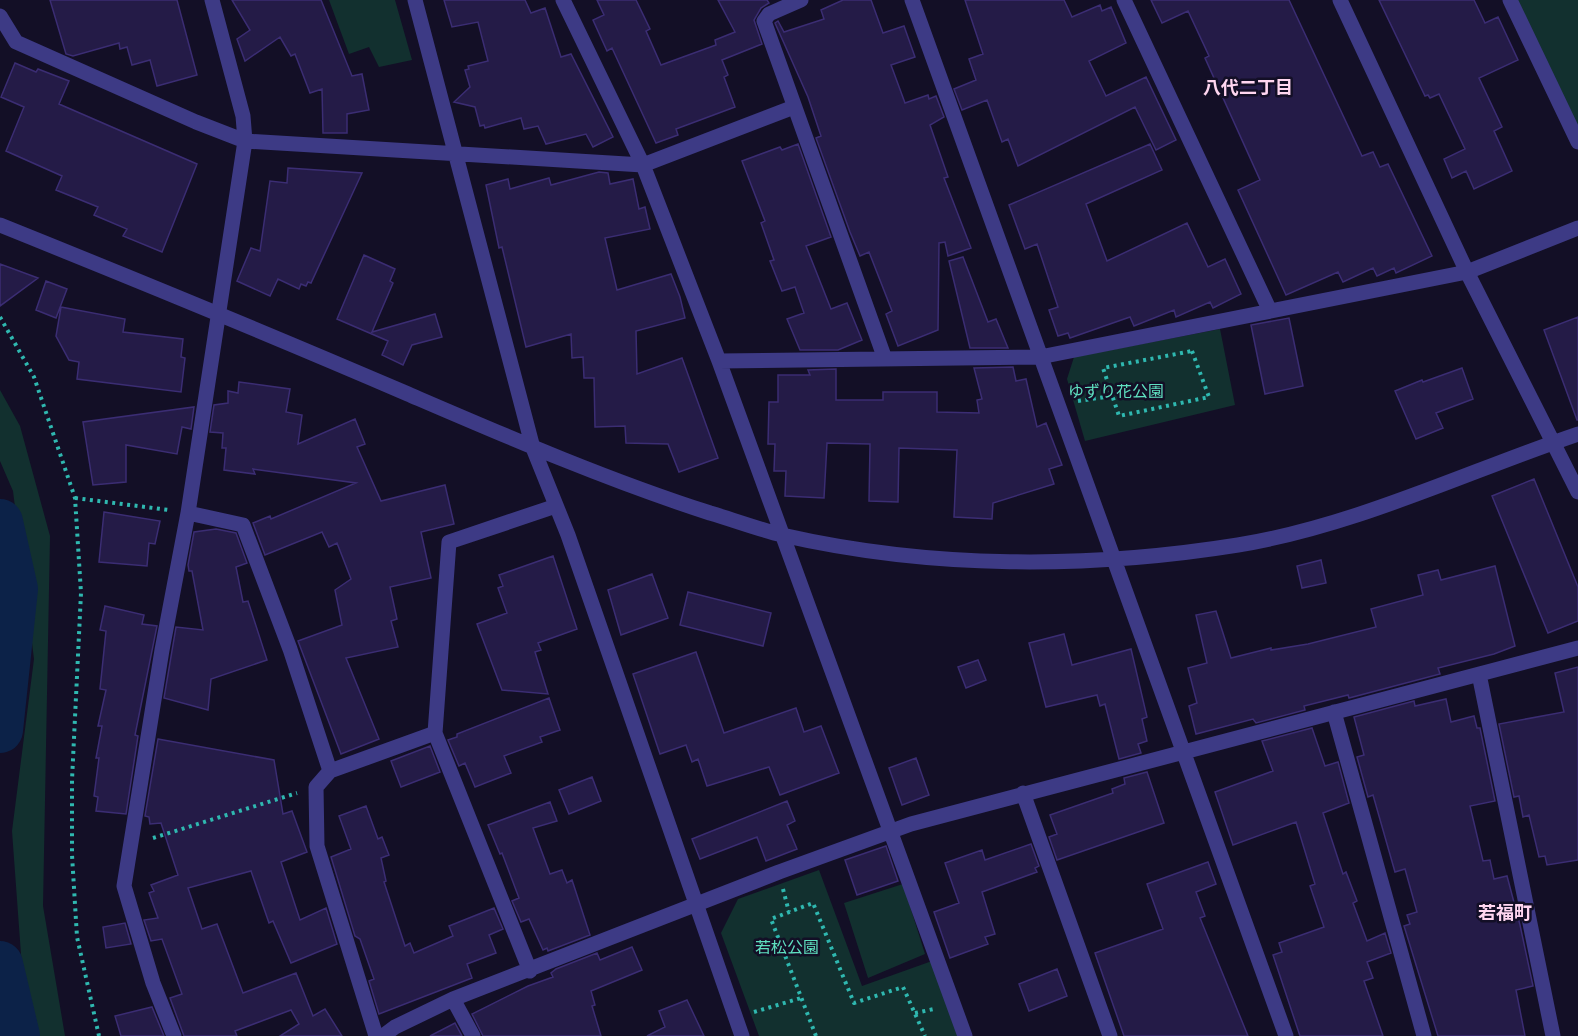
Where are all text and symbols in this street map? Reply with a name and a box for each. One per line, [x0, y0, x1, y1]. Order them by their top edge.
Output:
district label: 八代二丁目 [1203, 78, 1293, 98]
park label: ゆずり花公園 [1068, 383, 1164, 400]
district label: 若福町 [1478, 903, 1532, 923]
park label: 若松公園 [755, 939, 819, 956]

